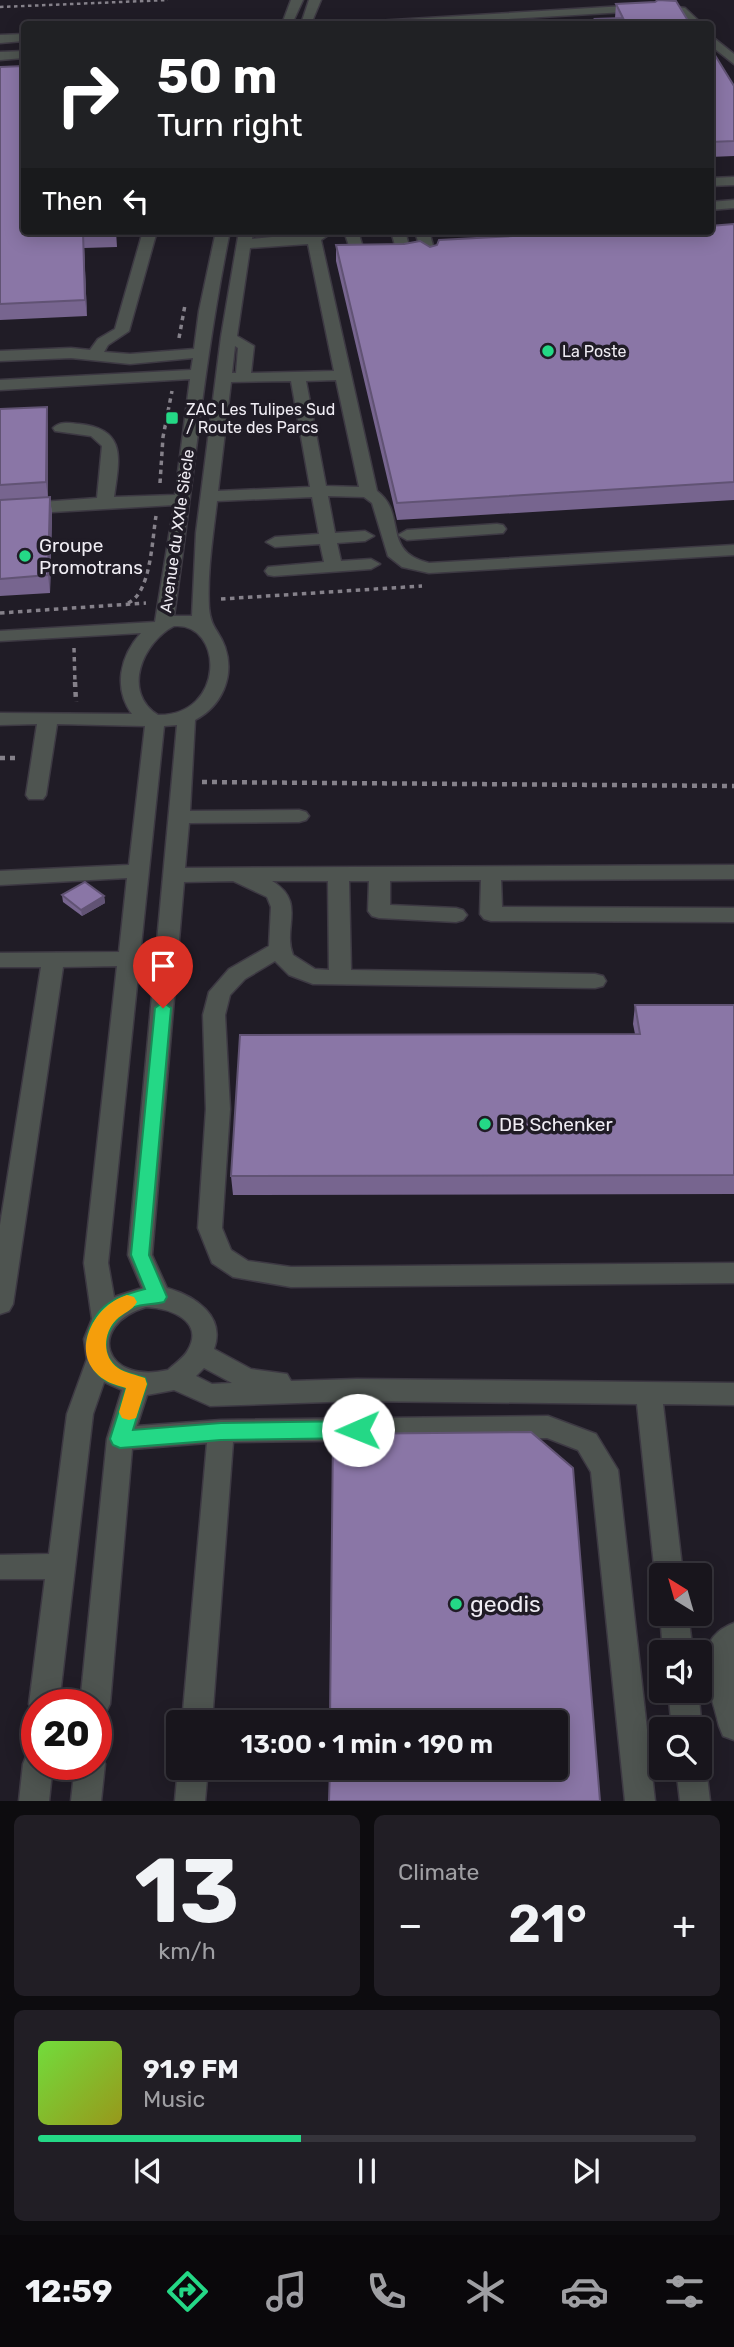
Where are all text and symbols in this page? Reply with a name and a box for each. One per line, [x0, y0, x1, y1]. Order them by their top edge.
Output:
text: 50 m [157, 47, 277, 105]
icon: right [42, 49, 133, 140]
text: Turn right [157, 106, 302, 144]
icon: left [117, 182, 155, 220]
text: Then [42, 186, 103, 217]
place label: La Poste [562, 342, 627, 361]
marker: La Poste [540, 343, 556, 359]
place label: ZAC Les Tulipes Sud / Route des Parcs [186, 400, 335, 437]
marker: ZAC Les Tulipes Sud / Route des Parcs [164, 410, 180, 426]
street label: Avenue du XXIe Siècle [156, 448, 198, 614]
place label: Groupe Promotrans [39, 534, 143, 579]
marker: Groupe Promotrans [17, 548, 33, 564]
pin [133, 936, 193, 1008]
icon: arrive [144, 947, 182, 985]
place label: DB Schenker [499, 1113, 613, 1136]
marker: DB Schenker [477, 1116, 493, 1132]
position arrow [321, 1393, 395, 1467]
north arrow [649, 1563, 712, 1626]
map controls [649, 1563, 712, 1780]
place label: geodis [470, 1590, 541, 1618]
marker: geodis [448, 1596, 464, 1612]
button: sound [649, 1640, 712, 1703]
speed limit sign: 20 [21, 1689, 112, 1780]
button: search [649, 1717, 712, 1780]
text: 13:00 · 1 min · 190 m [241, 1729, 493, 1760]
text: 13 [134, 1837, 240, 1945]
text: Climate [398, 1858, 479, 1886]
text: 21° [508, 1893, 587, 1955]
text: − [398, 1902, 423, 1948]
text: + [672, 1902, 696, 1948]
text: km/h [158, 1937, 216, 1965]
text: 91.9 FM [143, 2054, 239, 2085]
text: Music [143, 2085, 205, 2113]
icon: previous [129, 2152, 167, 2190]
icon: pause [348, 2152, 386, 2190]
icon: next [567, 2152, 605, 2190]
icon: directions [163, 2267, 212, 2316]
icon: music [262, 2267, 311, 2316]
icon: phone [362, 2267, 411, 2316]
icon: climate [461, 2267, 510, 2316]
icon: car [560, 2267, 609, 2316]
icon: filters [660, 2267, 709, 2316]
text: 12:59 [25, 2272, 112, 2310]

